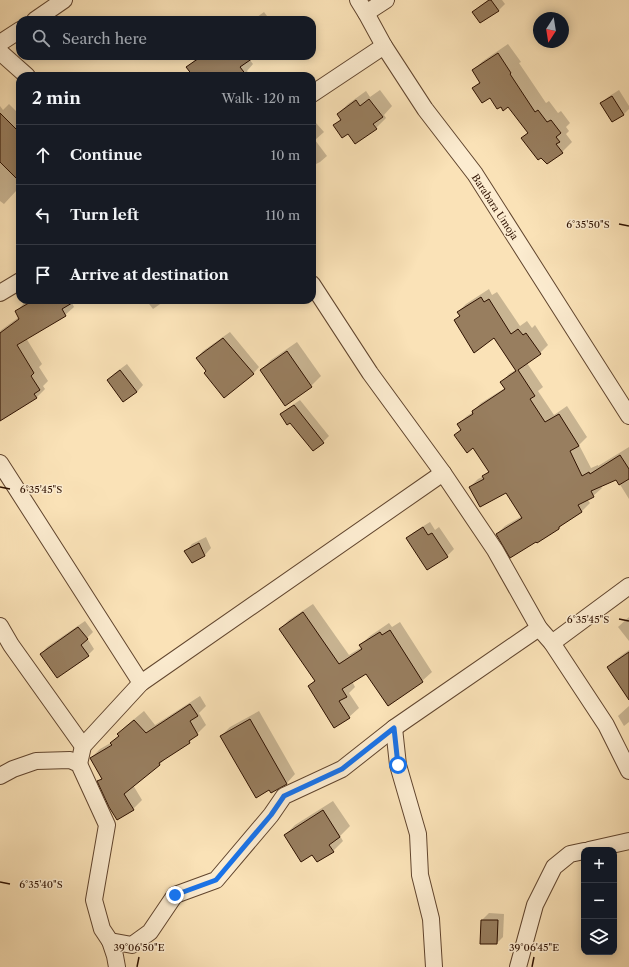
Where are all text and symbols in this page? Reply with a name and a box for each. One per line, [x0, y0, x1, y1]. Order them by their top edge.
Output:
north arrow [533, 12, 569, 48]
search box [16, 16, 316, 60]
icon: search [30, 27, 52, 49]
text: Search here [62, 29, 147, 48]
text: 2 min [32, 88, 81, 108]
text: Walk · 120 m [222, 90, 300, 106]
icon: ahead [32, 144, 54, 166]
text: Continue [70, 145, 142, 164]
text: 10 m [271, 147, 300, 163]
street label: Barabara Umoja [469, 172, 522, 243]
icon: left [32, 204, 54, 226]
text: Turn left [70, 205, 139, 224]
text: 110 m [265, 207, 300, 223]
text: 6°35'50"S [566, 218, 610, 231]
icon: arrive [32, 264, 54, 286]
text: Arrive at destination [70, 265, 229, 284]
text: 6°35'45"S [20, 483, 62, 496]
text: 6°35'45"S [567, 613, 609, 626]
route start [389, 756, 407, 774]
map controls [581, 847, 617, 955]
button: + [581, 847, 617, 883]
text: 6°35'40"S [19, 878, 63, 891]
button: − [581, 883, 617, 919]
route end [166, 886, 184, 904]
button: layers [581, 919, 617, 955]
text: 39°06'50"E [113, 941, 165, 954]
text: 39°06'45"E [509, 941, 559, 954]

